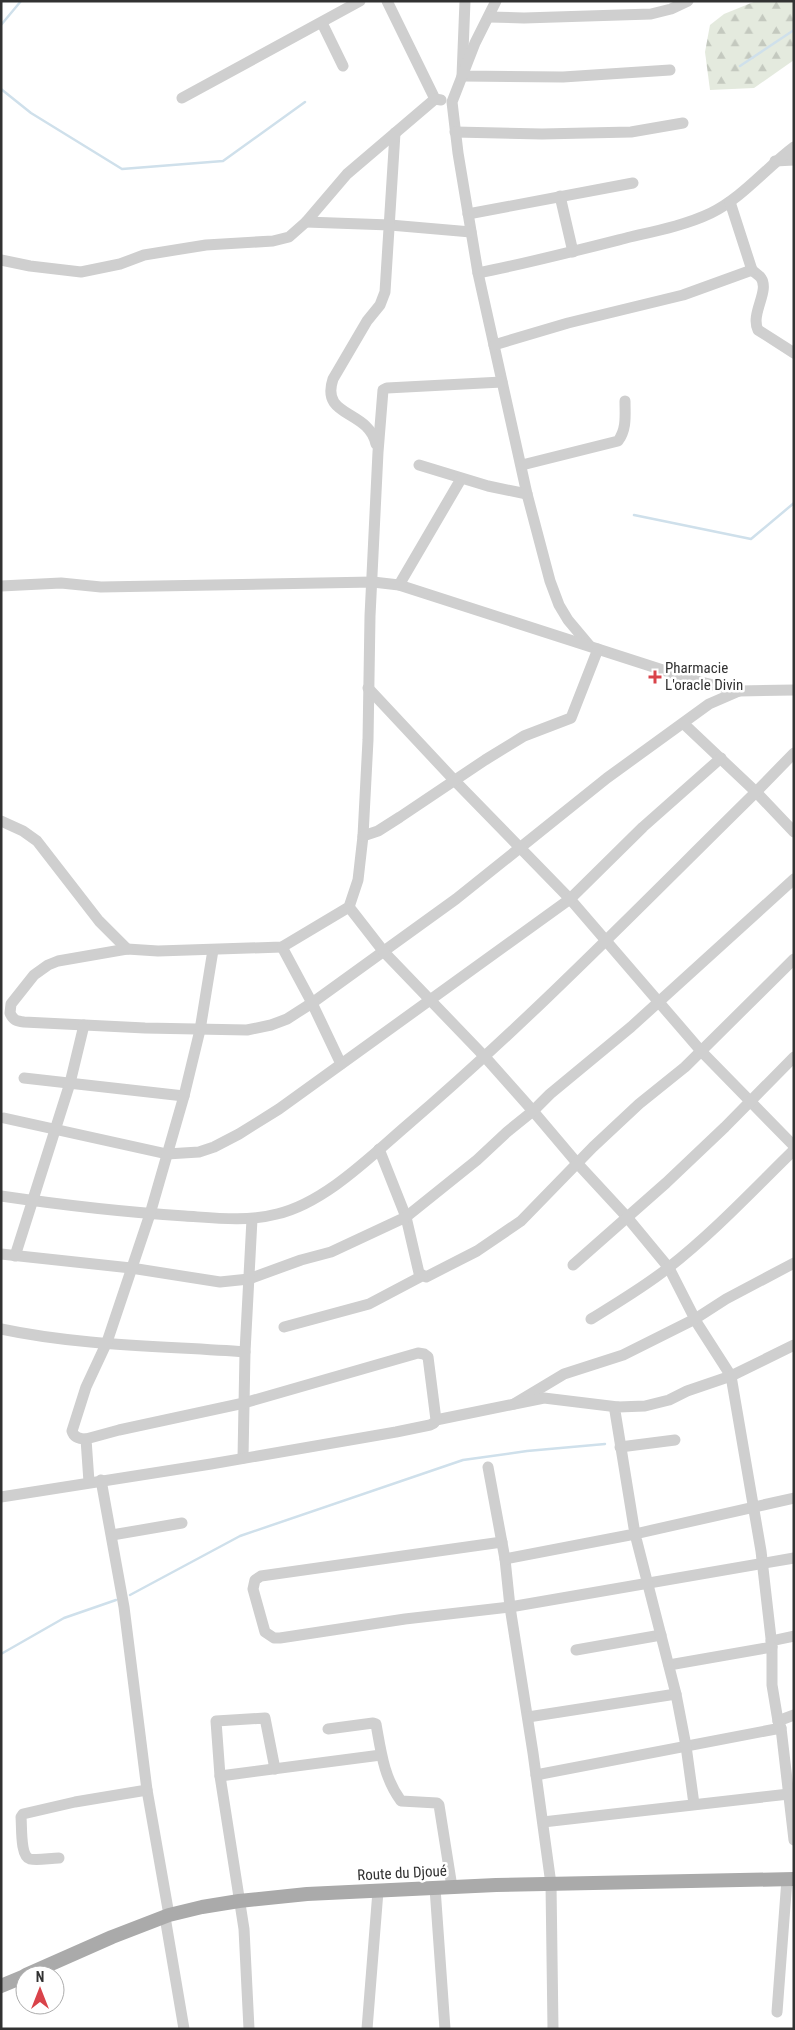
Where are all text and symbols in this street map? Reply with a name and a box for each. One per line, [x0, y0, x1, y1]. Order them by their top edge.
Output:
place label: Pharmacie L'oracle Divin [665, 659, 743, 694]
marker: Pharmacie L'oracle Divin [649, 671, 661, 683]
street label: Route du Djoué [357, 1862, 447, 1884]
north arrow [15, 1965, 65, 2015]
text: N [36, 1969, 44, 1985]

